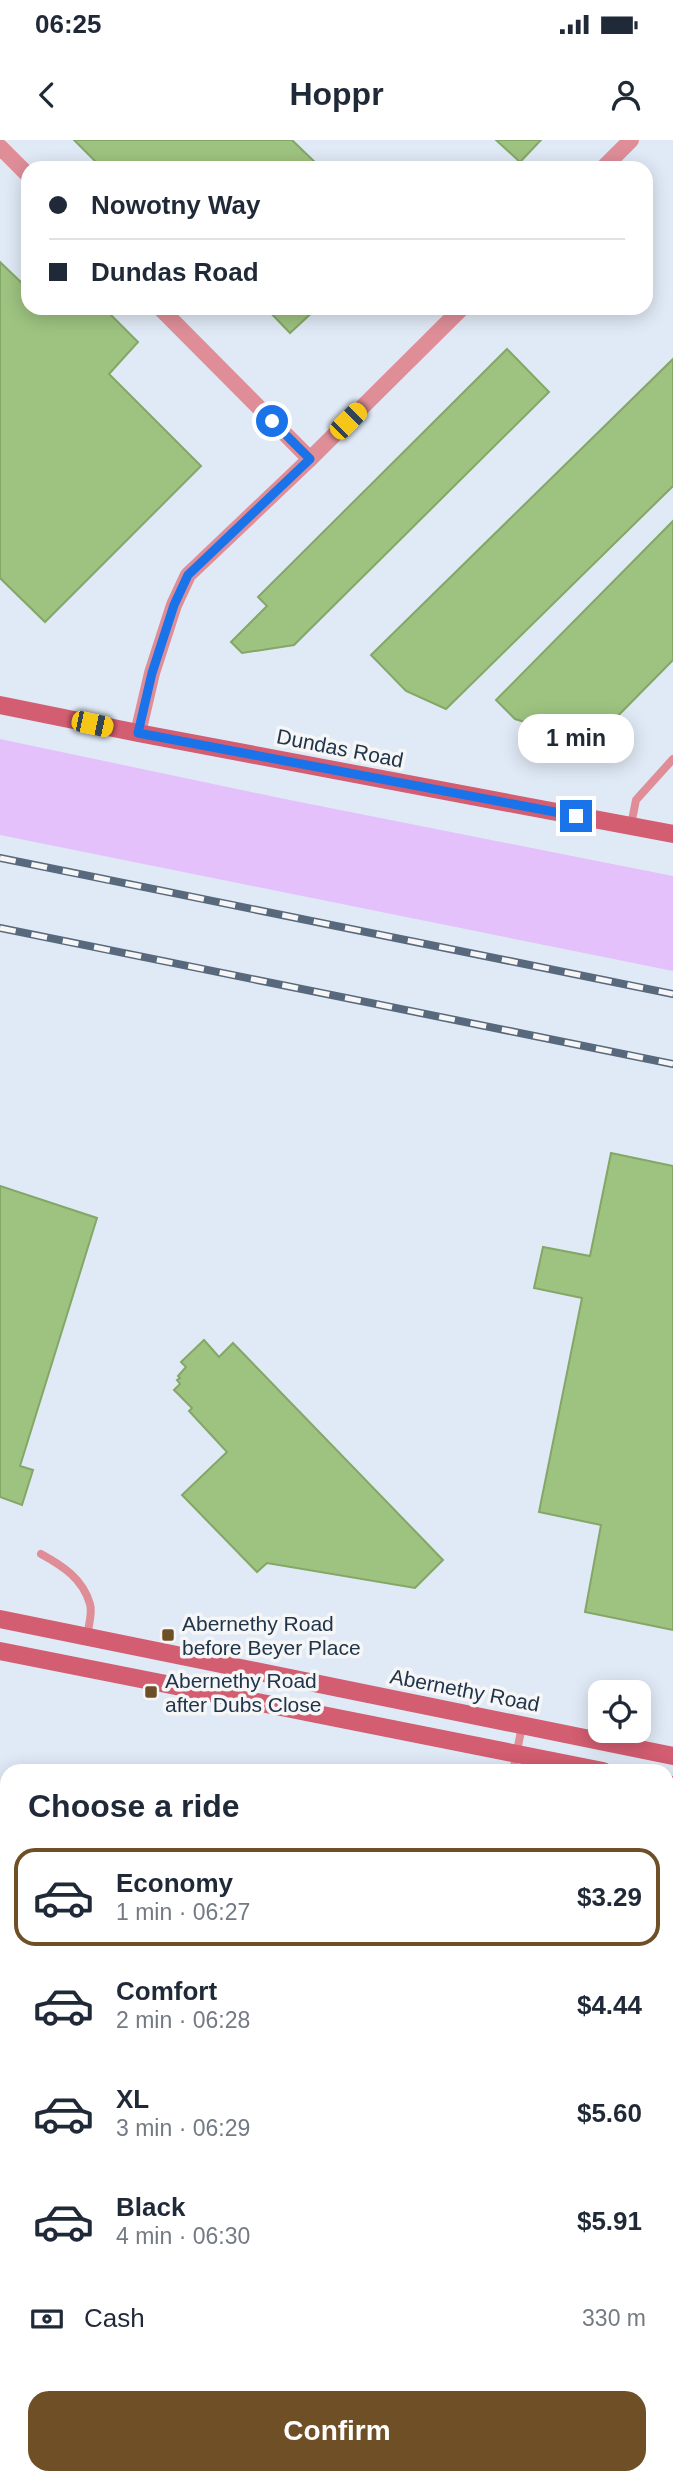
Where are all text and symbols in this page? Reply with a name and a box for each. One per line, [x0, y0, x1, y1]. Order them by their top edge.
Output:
text: 06:25 [35, 9, 102, 39]
icon: back [28, 76, 66, 114]
text: Hoppr [289, 76, 384, 112]
icon: person [607, 76, 645, 114]
text: Nowotny Way [91, 190, 260, 220]
text: Dundas Road [91, 257, 259, 287]
car [326, 399, 371, 443]
route start [256, 405, 288, 437]
car [70, 709, 115, 739]
callout: 1 min [518, 714, 634, 764]
street label: Dundas Road [275, 724, 405, 772]
text: 1 min [546, 725, 606, 751]
route end [560, 800, 592, 832]
place label: Abernethy Road before Beyer Place [182, 1612, 361, 1659]
marker: Abernethy Road before Beyer Place [160, 1627, 176, 1643]
street label: Abernethy Road [388, 1664, 542, 1716]
place label: Abernethy Road after Dubs Close [165, 1669, 321, 1716]
map controls [588, 1680, 651, 1743]
button: locate [588, 1680, 651, 1743]
marker: Abernethy Road after Dubs Close [143, 1684, 159, 1700]
text: Choose a ride [28, 1788, 240, 1824]
icon: car [32, 1866, 95, 1929]
text: Economy [116, 1868, 233, 1898]
text: $3.29 [577, 1882, 642, 1912]
text: 1 min · 06:27 [116, 1899, 250, 1925]
icon: car [32, 1974, 95, 2037]
text: Comfort [116, 1976, 217, 2006]
text: $4.44 [577, 1990, 642, 2020]
text: 2 min · 06:28 [116, 2007, 250, 2033]
icon: car [32, 2082, 95, 2145]
text: XL [116, 2084, 149, 2114]
text: $5.60 [577, 2098, 642, 2128]
text: 3 min · 06:29 [116, 2115, 250, 2141]
icon: car [32, 2190, 95, 2253]
text: Black [116, 2192, 185, 2222]
text: $5.91 [577, 2206, 642, 2236]
text: 4 min · 06:30 [116, 2223, 250, 2249]
icon: cash [28, 2300, 66, 2338]
text: Cash [84, 2303, 145, 2333]
text: 330 m [582, 2305, 646, 2331]
button: Confirm [28, 2391, 646, 2471]

